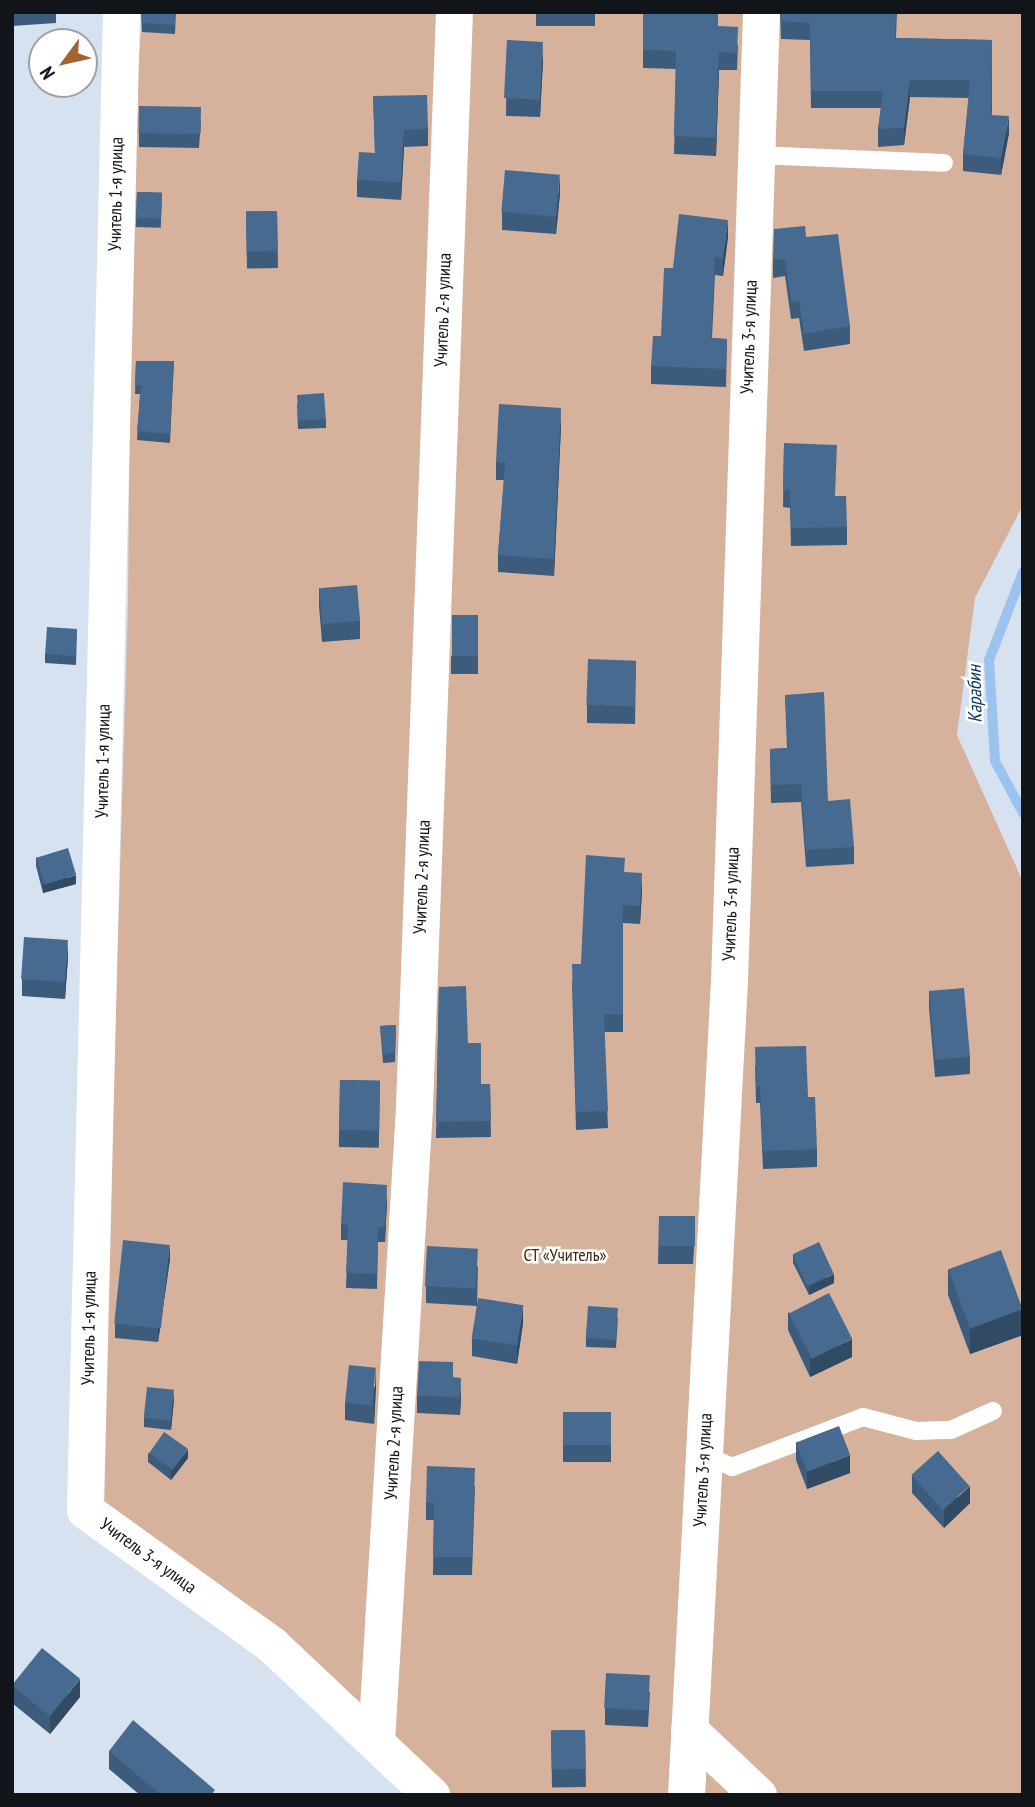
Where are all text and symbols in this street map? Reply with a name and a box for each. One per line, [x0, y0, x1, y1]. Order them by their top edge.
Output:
north arrow [28, 28, 98, 98]
text: N [34, 63, 60, 84]
street label: Учитель 1-я улица [104, 136, 128, 252]
street label: Учитель 2-я улица [430, 252, 456, 368]
street label: Учитель 3-я улица [736, 279, 762, 395]
water label: Карабин [963, 665, 987, 723]
street label: Учитель 1-я улица [91, 703, 115, 819]
street label: Учитель 2-я улица [409, 819, 435, 935]
street label: Учитель 3-я улица [718, 846, 744, 962]
park label: СТ «Учитель» [523, 1244, 607, 1266]
street label: Учитель 1-я улица [77, 1270, 101, 1386]
street label: Учитель 2-я улица [380, 1385, 408, 1501]
street label: Учитель 3-я улица [689, 1412, 717, 1528]
street label: Учитель 3-я улица [95, 1514, 201, 1598]

